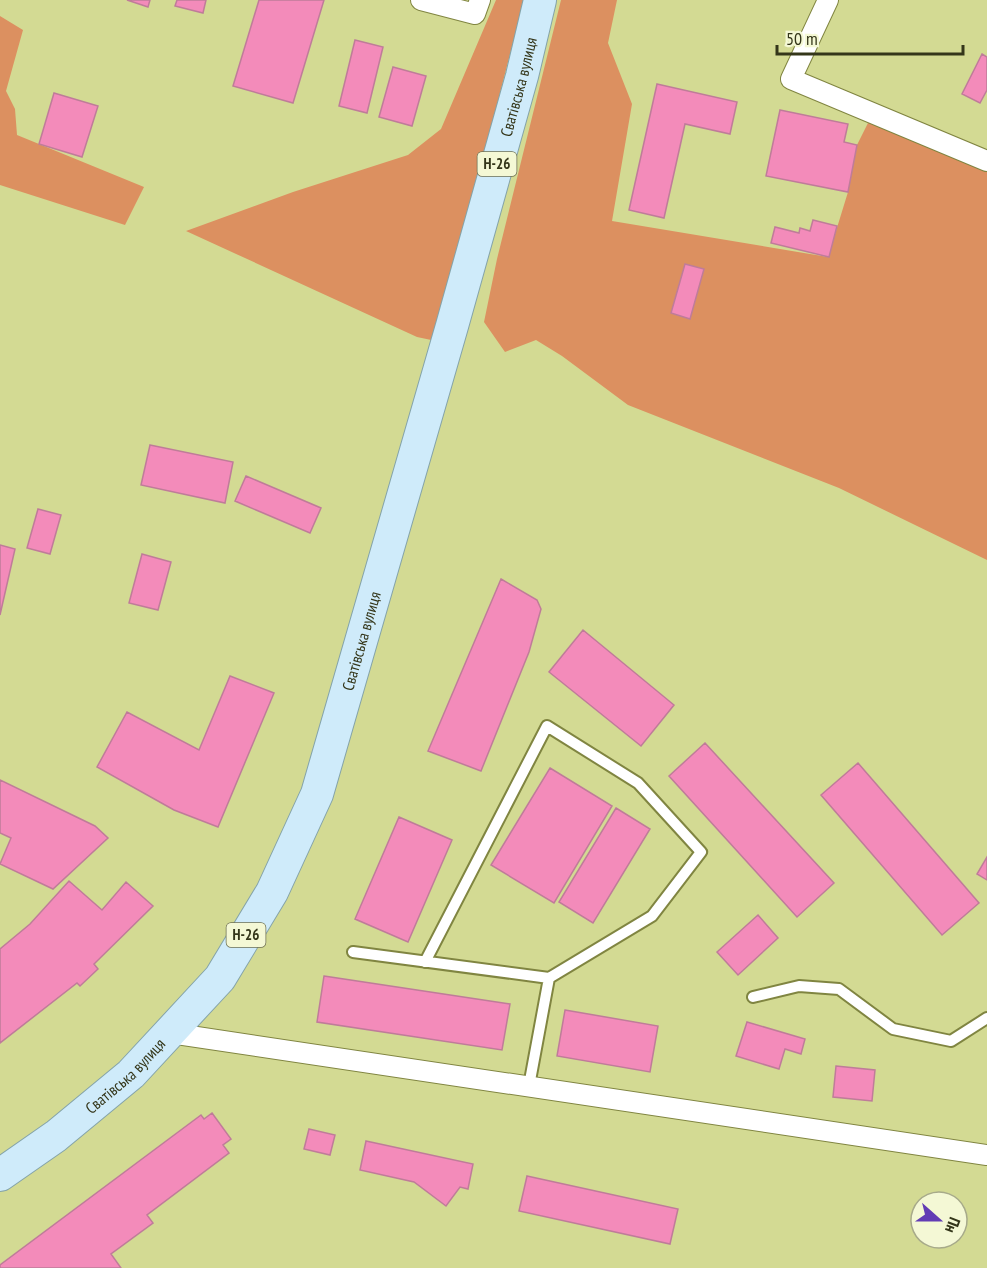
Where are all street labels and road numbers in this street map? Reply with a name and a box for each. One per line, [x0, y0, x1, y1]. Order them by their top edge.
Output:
street label: Сватівська вулиця [496, 35, 541, 139]
road number: Н-26 [478, 152, 516, 176]
street label: Сватівська вулиця [337, 589, 385, 693]
road number: Н-26 [226, 923, 266, 947]
street label: Сватівська вулиця [81, 1034, 169, 1118]

